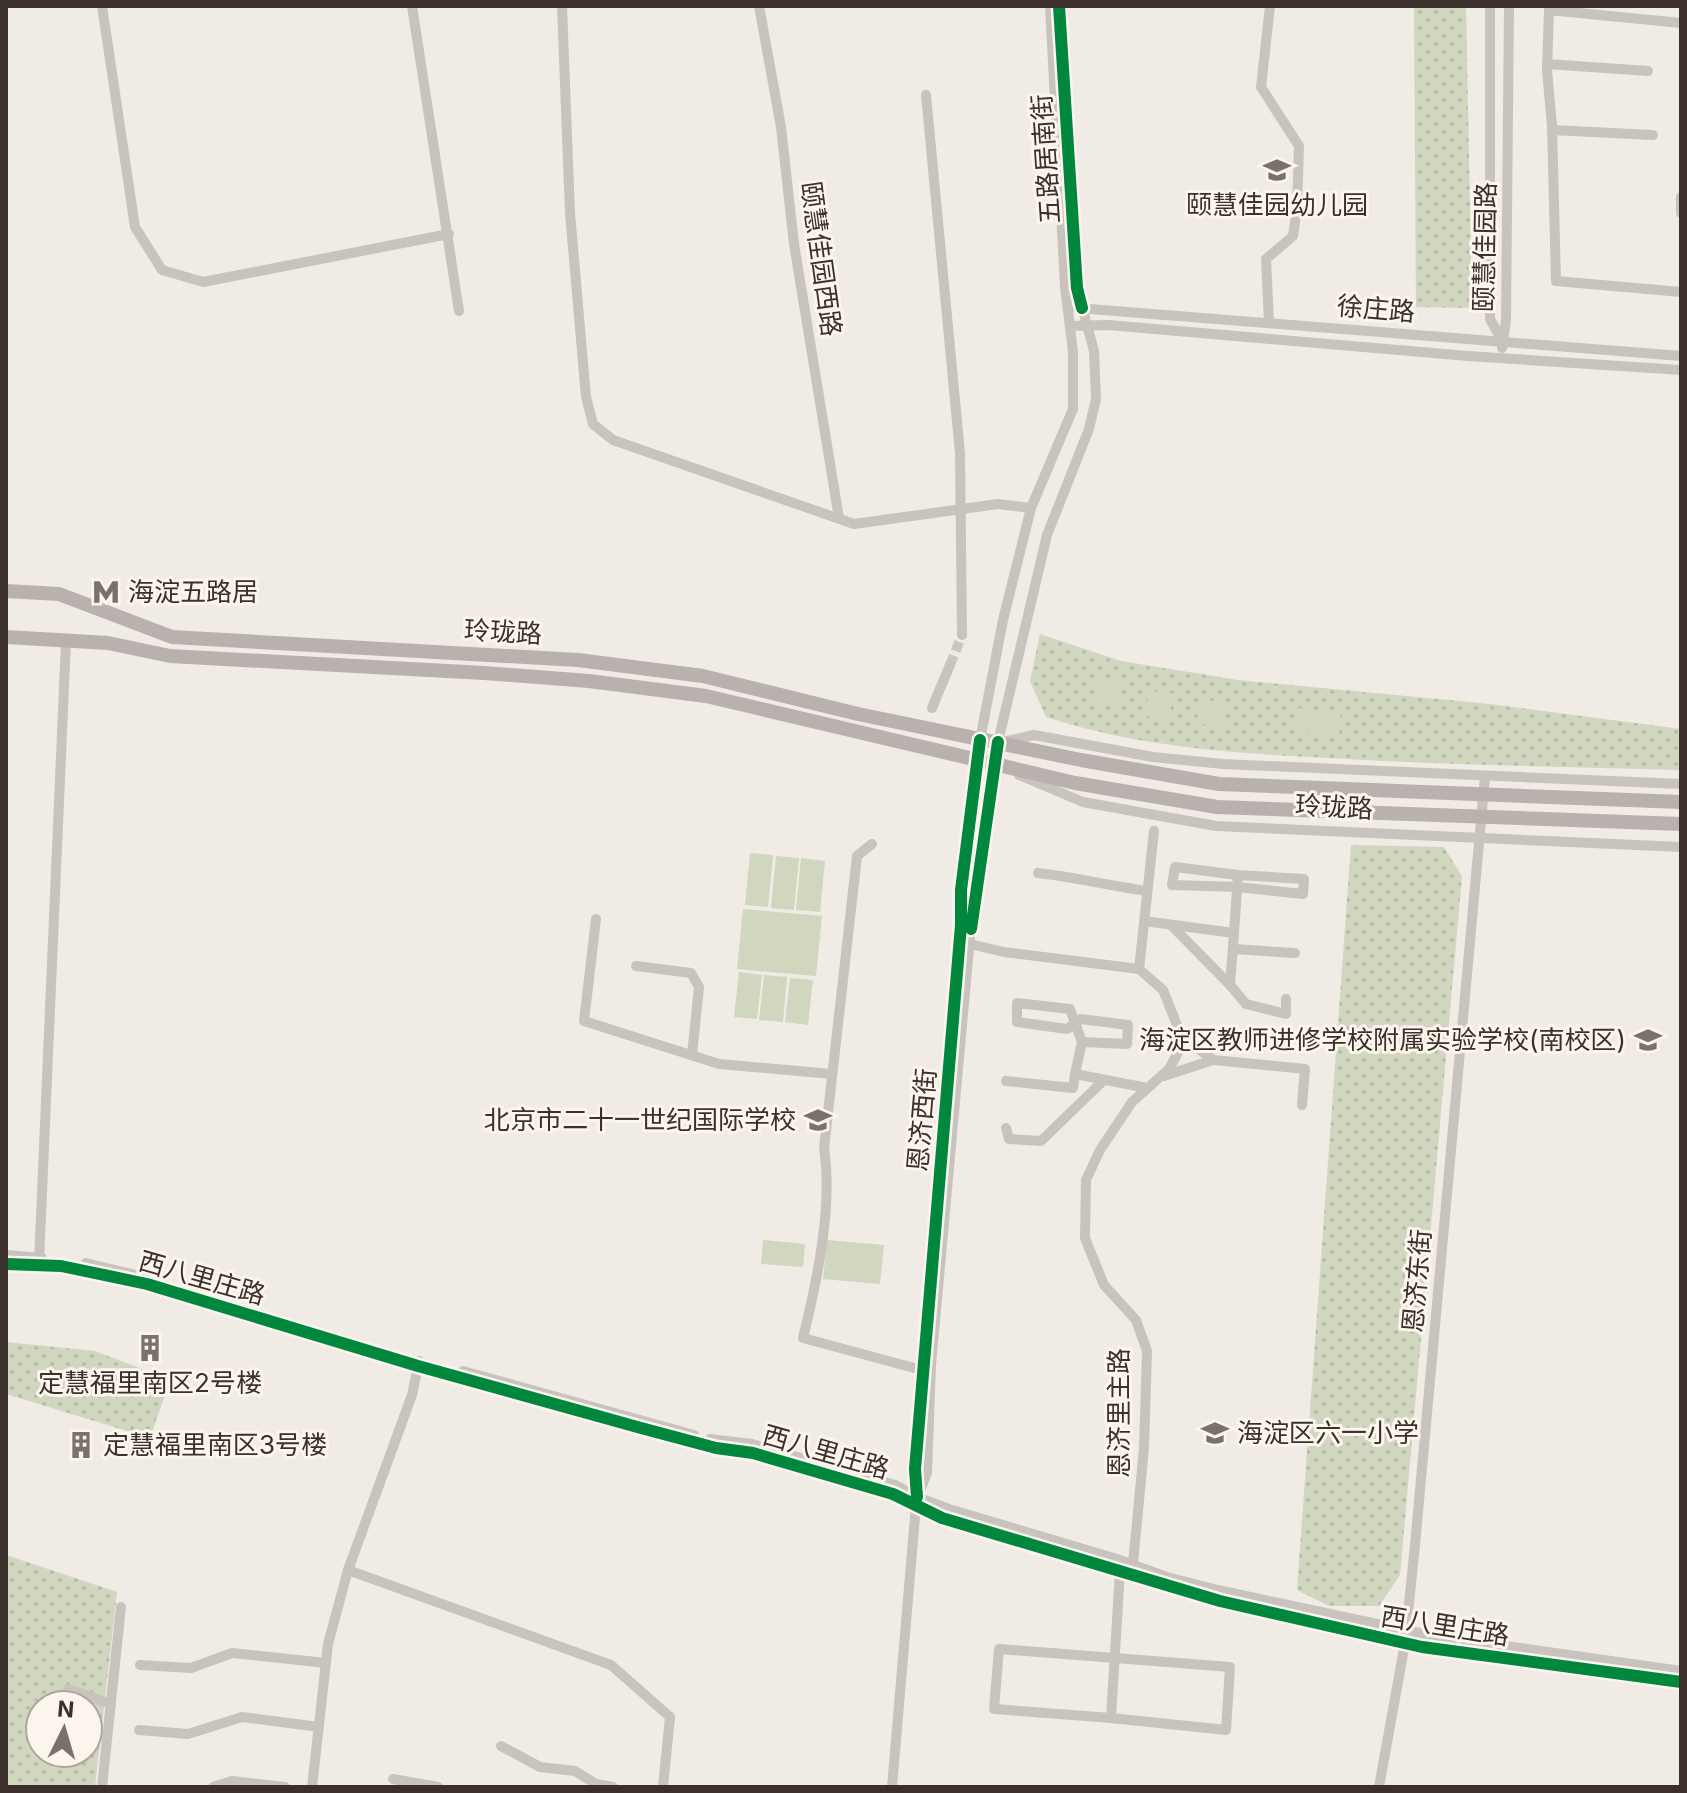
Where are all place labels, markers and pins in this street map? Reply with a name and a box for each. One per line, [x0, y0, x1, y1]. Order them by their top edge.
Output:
school or university icon: 颐慧佳园幼儿园 [1262, 155, 1292, 185]
place label: 颐慧佳园幼儿园 [1186, 189, 1368, 220]
place label: 海淀五路居 [128, 576, 258, 607]
metro station icon: 海淀五路居 [91, 577, 121, 607]
place label: 海淀区教师进修学校附属实验学校(南校区) [1139, 1024, 1626, 1055]
school or university icon: 海淀区教师进修学校附属实验学校(南校区) [1633, 1025, 1663, 1055]
place label: 北京市二十一世纪国际学校 [484, 1104, 796, 1135]
school or university icon: 北京市二十一世纪国际学校 [803, 1105, 833, 1135]
building icon: 定慧福里南区2号楼 [135, 1333, 165, 1363]
place label: 定慧福里南区2号楼 [38, 1367, 262, 1398]
place label: 海淀区六一小学 [1237, 1417, 1419, 1448]
school or university icon: 海淀区六一小学 [1200, 1418, 1230, 1448]
place label: 定慧福里南区3号楼 [103, 1429, 327, 1460]
building icon: 定慧福里南区3号楼 [66, 1430, 96, 1460]

